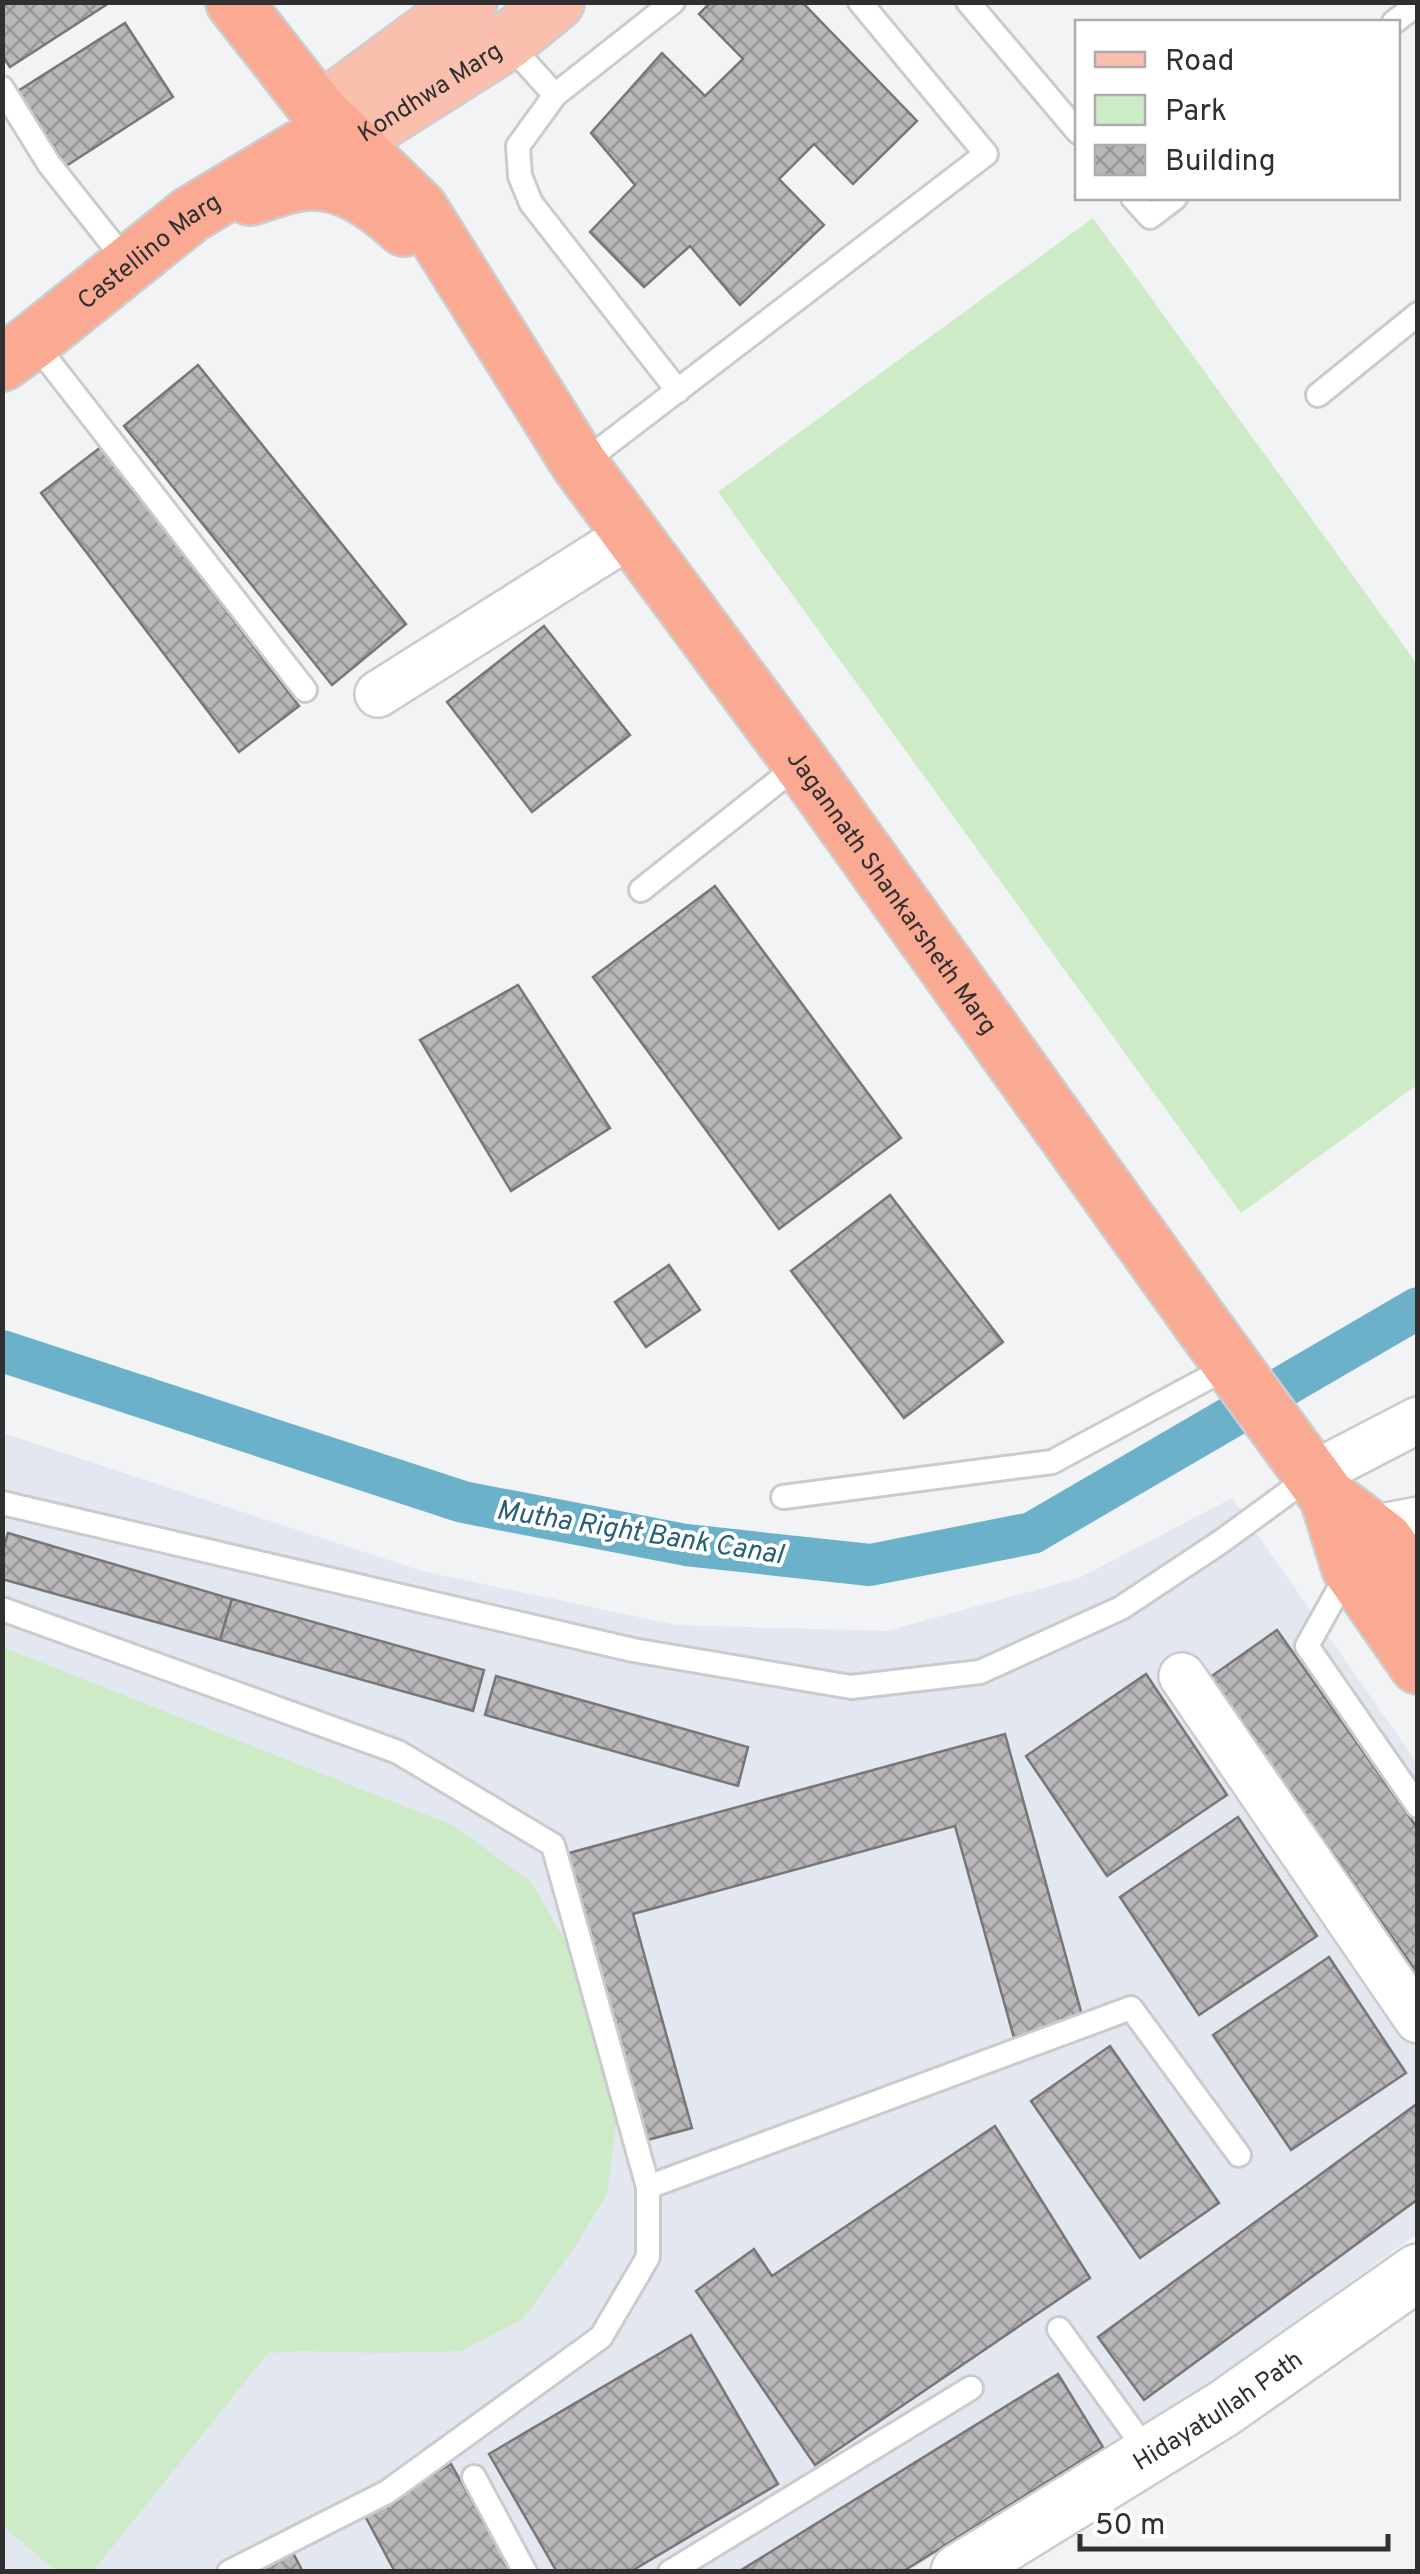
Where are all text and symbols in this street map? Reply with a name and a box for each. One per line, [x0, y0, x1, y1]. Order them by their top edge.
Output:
legend [1075, 20, 1400, 200]
street label: Kondhwa Marg [353, 36, 509, 151]
text: Road [1165, 44, 1234, 81]
text: Park [1165, 94, 1227, 131]
text: Building [1165, 144, 1276, 181]
street label: Castellino Marg [72, 187, 227, 318]
street label: Jagannath Shankarsheth Marg [778, 745, 1003, 1042]
water label: Mutha Right Bank Canal [494, 1494, 787, 1575]
street label: Hidayatullah Path [1128, 2345, 1310, 2480]
scale bar [1080, 2489, 1388, 2551]
text: 50 m [1095, 2508, 1165, 2545]

